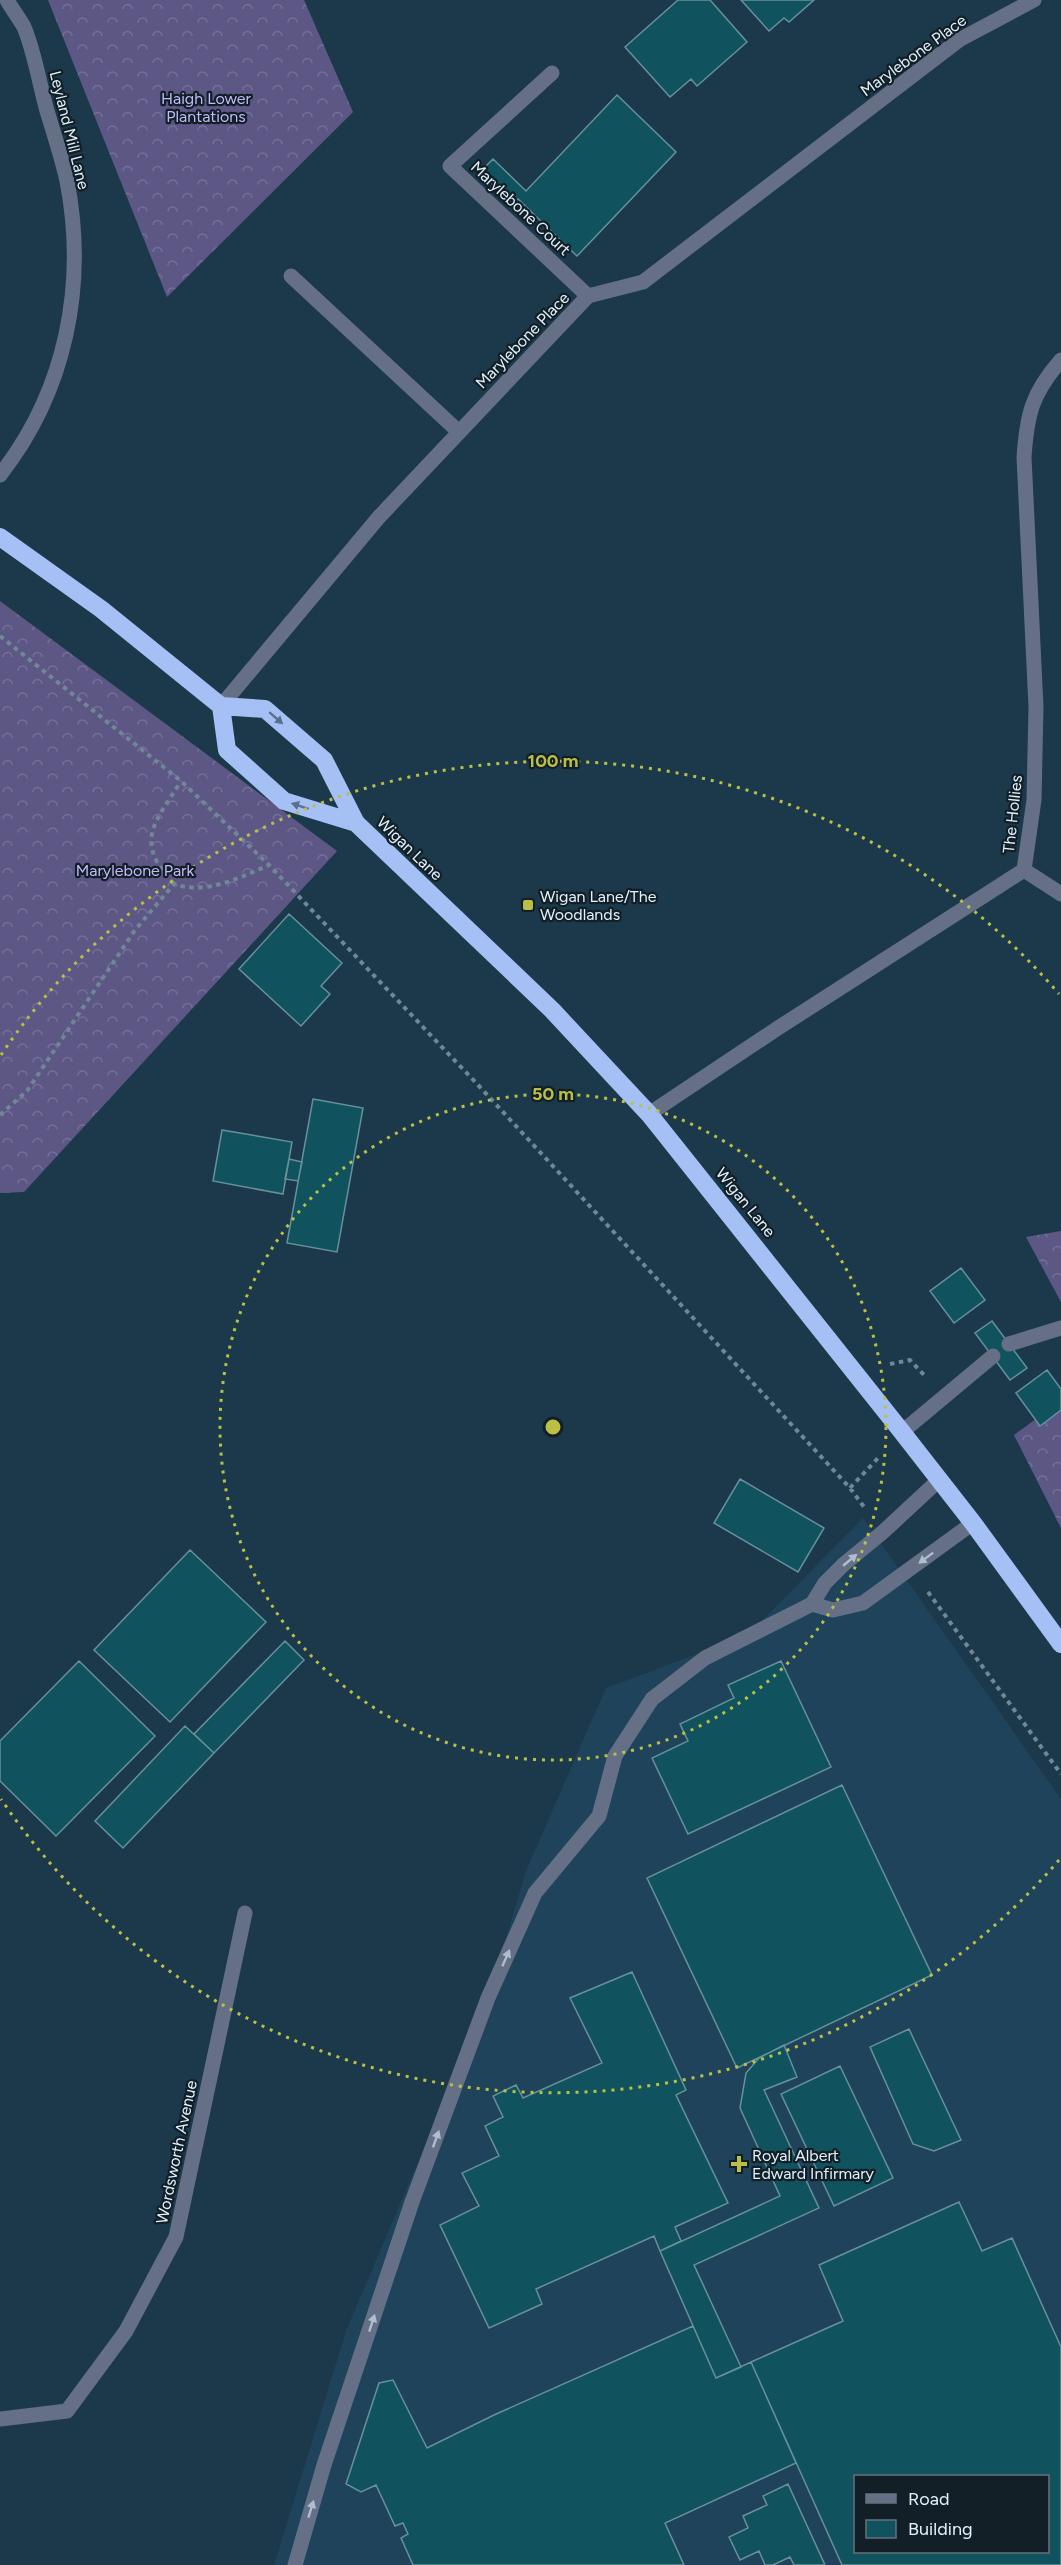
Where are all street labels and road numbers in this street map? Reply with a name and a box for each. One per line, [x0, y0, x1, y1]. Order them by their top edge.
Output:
street label: Marylebone Place [857, 10, 970, 100]
street label: Leyland Mill Lane [46, 69, 94, 192]
street label: Marylebone Court [467, 157, 574, 259]
street label: Marylebone Place [472, 288, 573, 392]
street label: The Hollies [999, 774, 1026, 854]
street label: Wigan Lane [373, 812, 447, 884]
street label: Wigan Lane [712, 1164, 779, 1241]
street label: Wordsworth Avenue [152, 2078, 201, 2226]

